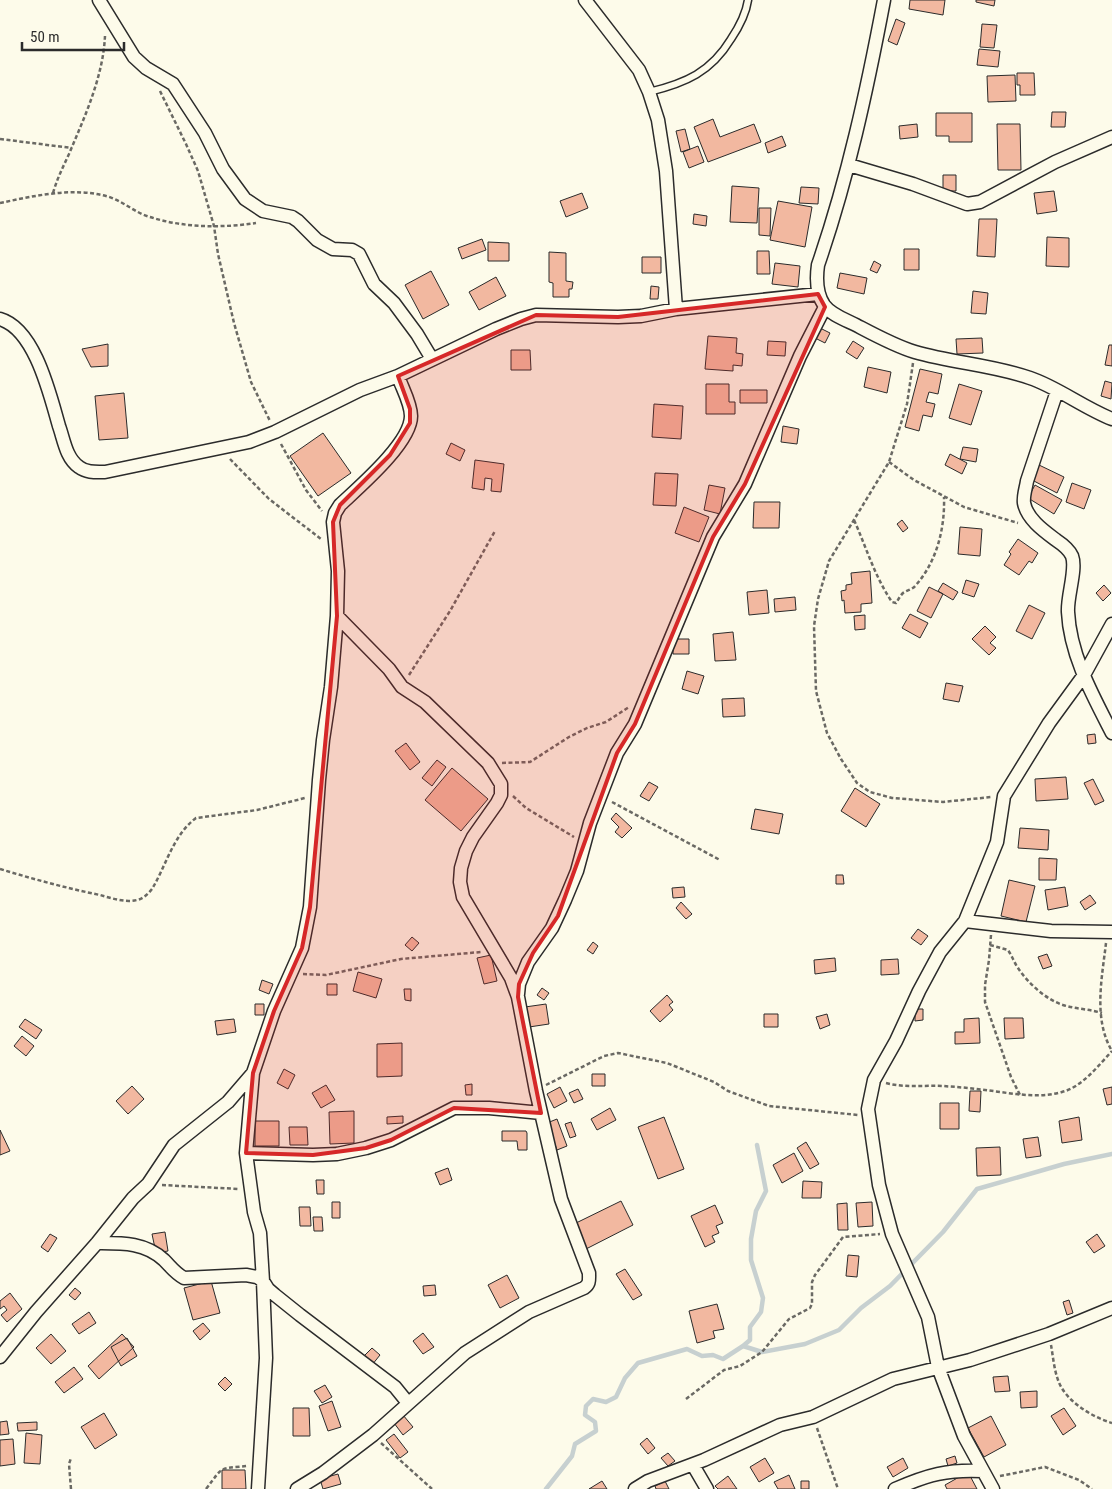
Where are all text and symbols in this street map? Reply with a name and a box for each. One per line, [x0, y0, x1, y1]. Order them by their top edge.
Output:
scale bar [22, 20, 125, 52]
text: 50 m [30, 28, 60, 46]

